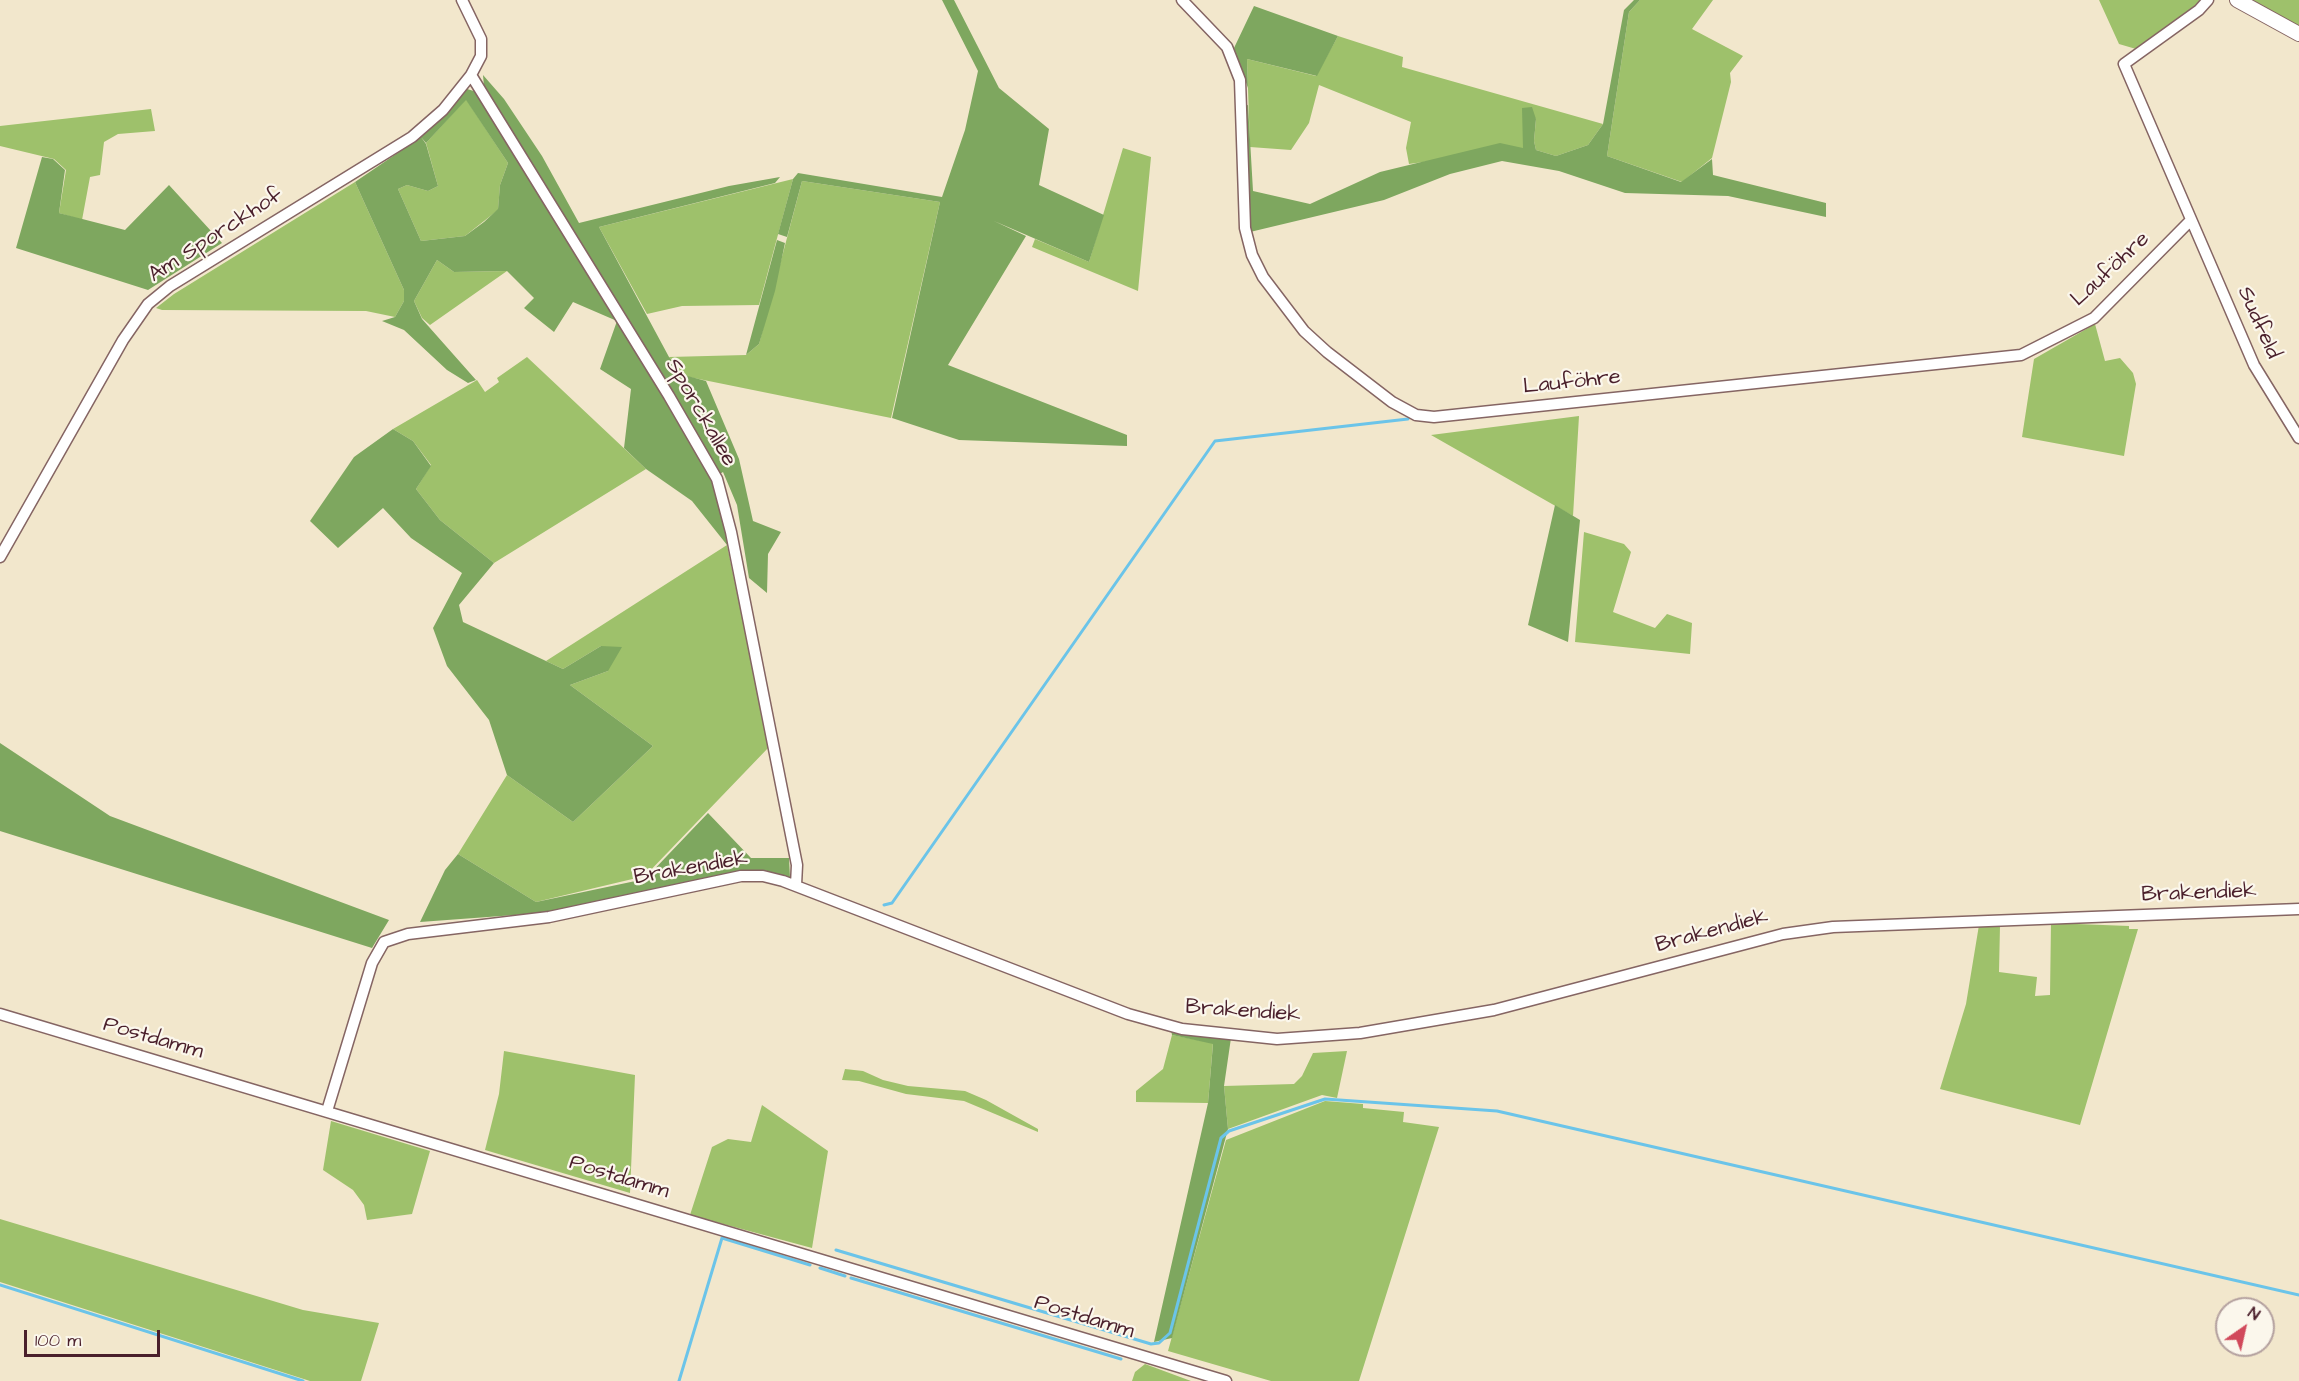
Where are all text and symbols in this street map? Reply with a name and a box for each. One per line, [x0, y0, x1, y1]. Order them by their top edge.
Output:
street label: Am Sporckhof [144, 183, 288, 289]
street label: Lauföhre [2066, 227, 2156, 313]
street label: Sudfeld [2230, 283, 2286, 363]
street label: Sporckallee [659, 354, 741, 472]
street label: Lauföhre [1522, 365, 1622, 401]
street label: Brakendiek [632, 846, 750, 892]
street label: Brakendiek [2141, 879, 2257, 909]
street label: Brakendiek [1653, 904, 1771, 960]
street label: Brakendiek [1185, 995, 1301, 1029]
street label: Postdamm [100, 1012, 206, 1066]
street label: Postdamm [566, 1150, 672, 1206]
street label: Postdamm [1031, 1290, 1137, 1346]
north arrow [2215, 1297, 2275, 1357]
text: N [2244, 1302, 2264, 1326]
scale bar [27, 1318, 164, 1356]
text: 100 m [35, 1328, 81, 1353]

